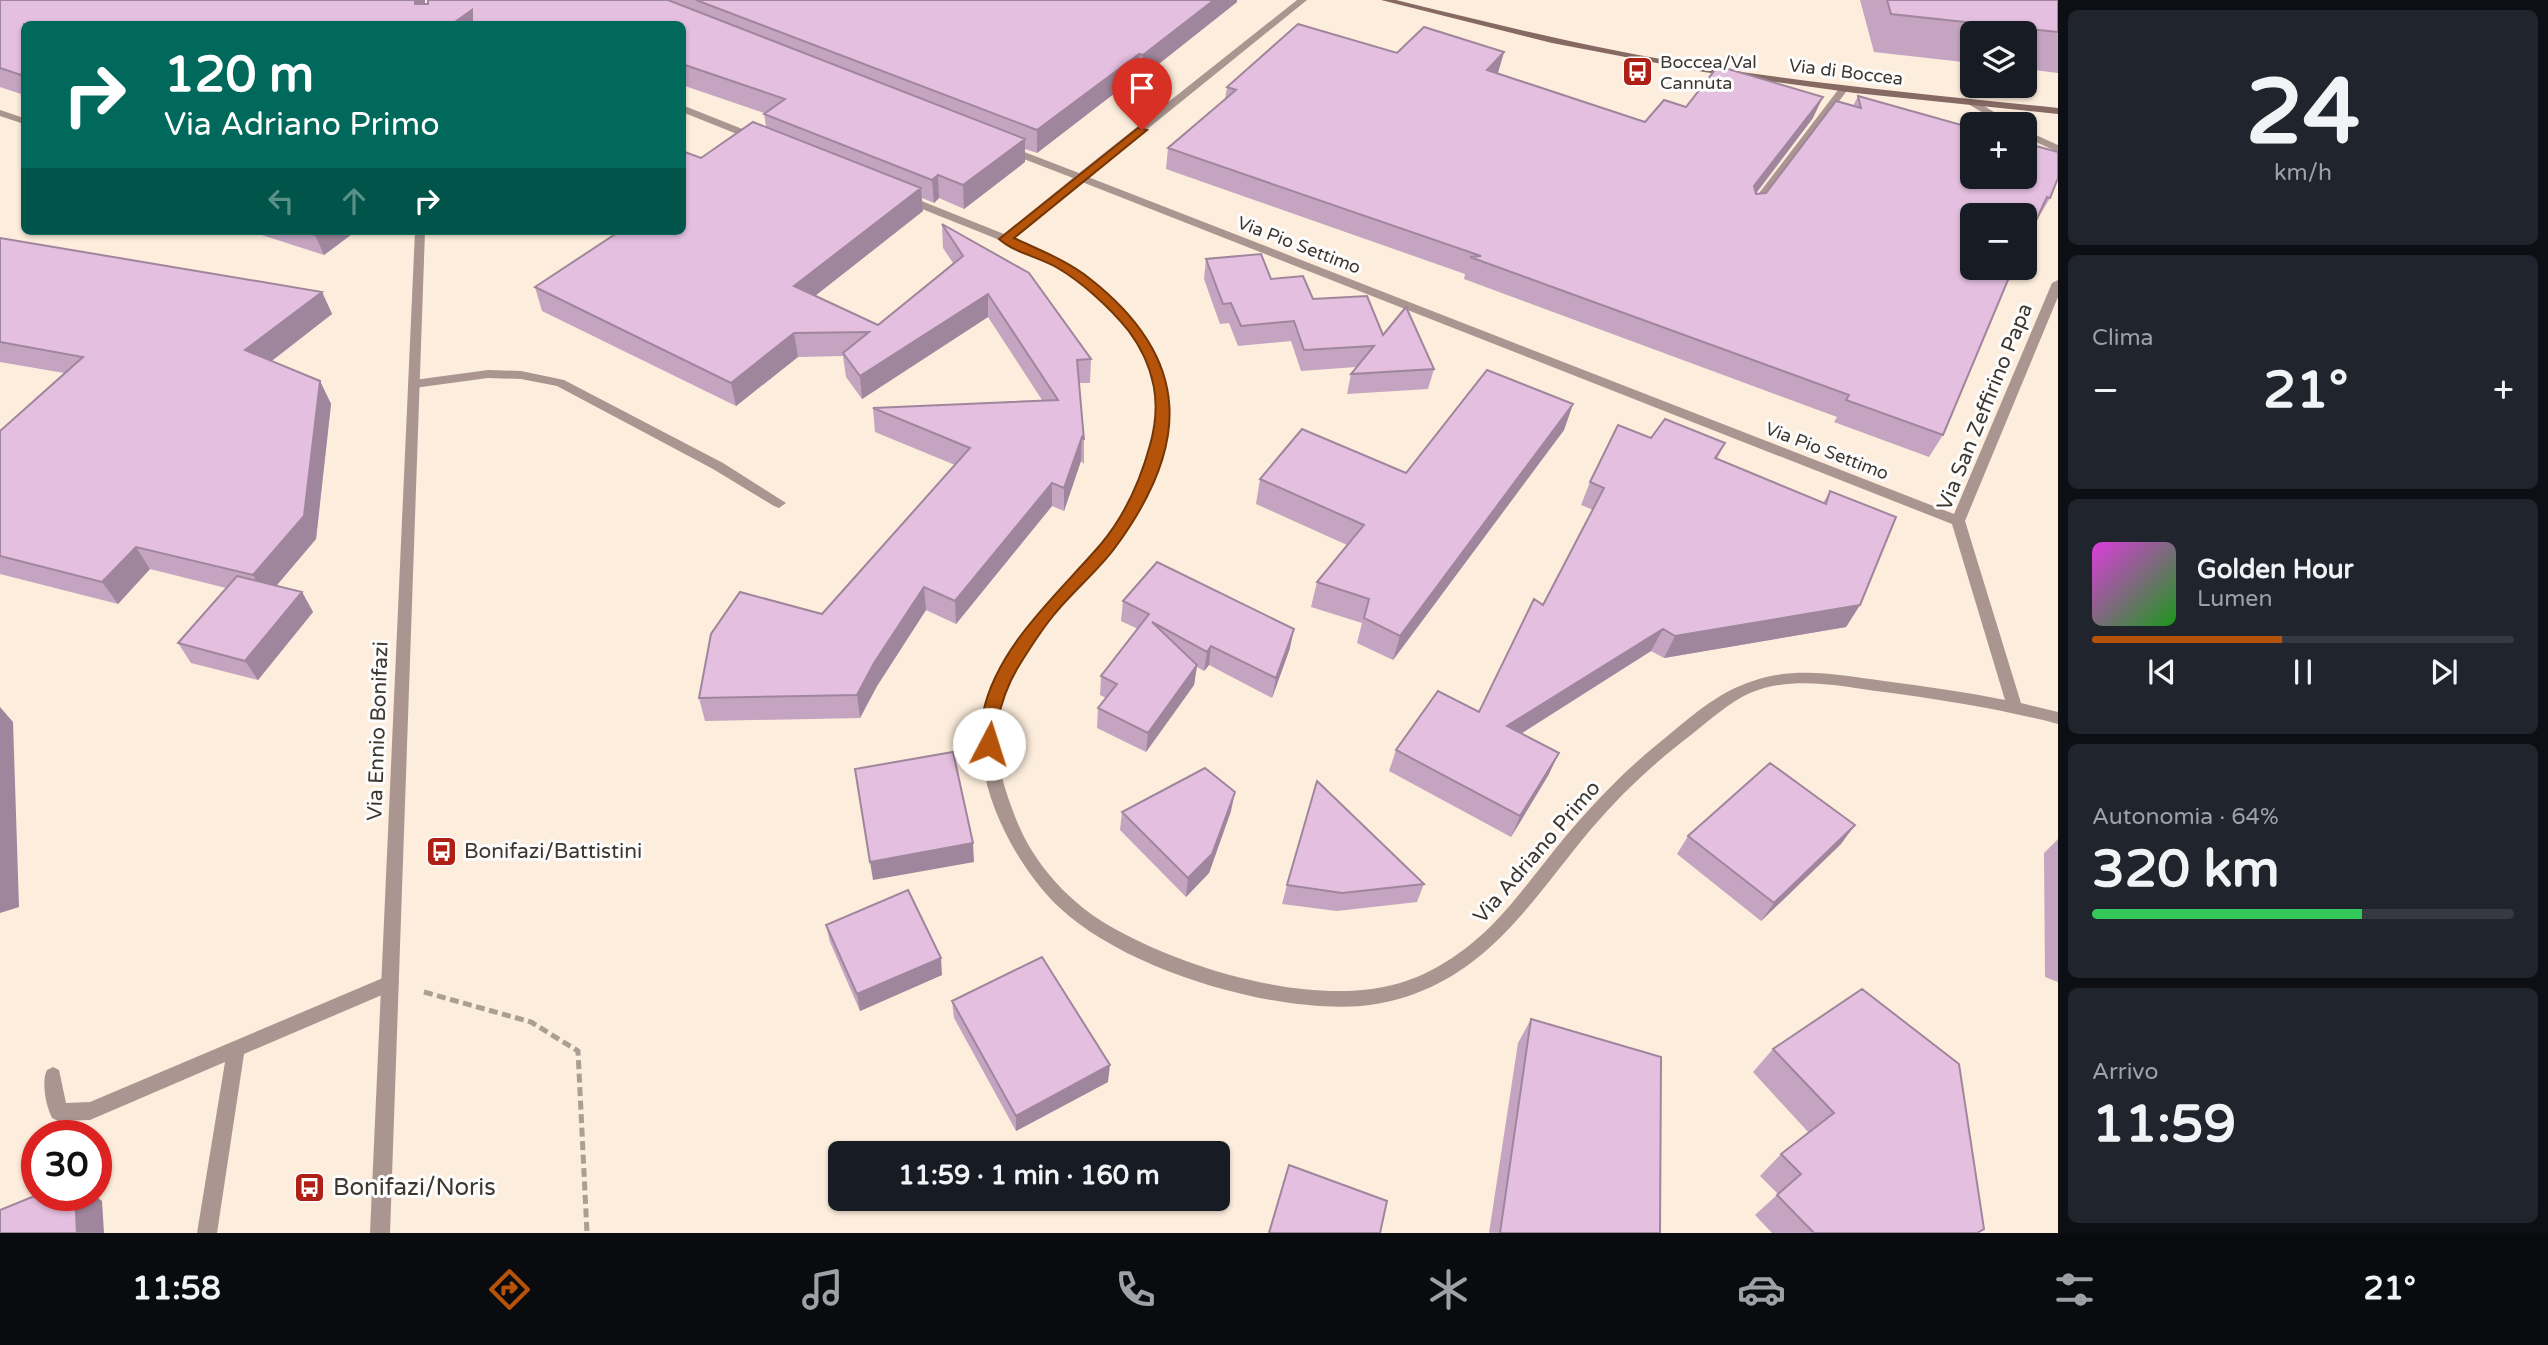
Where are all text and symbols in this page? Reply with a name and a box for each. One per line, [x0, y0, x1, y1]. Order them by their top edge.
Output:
map controls [1960, 21, 2037, 280]
button: layers [1960, 21, 2037, 98]
text: 120 m [164, 46, 314, 105]
icon: right [49, 49, 140, 140]
place label: Boccea/Val Cannuta [1660, 51, 1757, 94]
street label: Via di Boccea [1788, 54, 1904, 90]
bus stop icon: Boccea/Val Cannuta [1620, 55, 1654, 89]
pin [1112, 58, 1172, 130]
text: 24 [2246, 58, 2360, 168]
icon: arrive [1123, 69, 1161, 107]
text: Via Adriano Primo [164, 106, 440, 144]
button: + [1960, 112, 2037, 189]
text: km/h [2274, 159, 2332, 187]
icon: left [262, 182, 300, 220]
icon: ahead [335, 182, 373, 220]
icon: right [408, 182, 446, 220]
button: − [1960, 203, 2037, 280]
street label: Via Pio Settimo [1234, 211, 1364, 279]
street label: Via San Zeffirino Papa [1932, 300, 2038, 514]
text: Clima [2092, 324, 2153, 352]
text: 21° [2263, 359, 2348, 422]
text: − [2092, 368, 2119, 414]
text: + [2493, 368, 2514, 414]
street label: Via Pio Settimo [1762, 417, 1892, 485]
text: Golden Hour [2197, 554, 2354, 585]
text: Lumen [2197, 585, 2272, 613]
street label: Via Ennio Bonifazi [362, 641, 394, 821]
icon: previous [2143, 653, 2181, 691]
icon: pause [2284, 653, 2322, 691]
icon: next [2425, 653, 2463, 691]
position arrow [952, 707, 1026, 781]
street label: Via Adriano Primo [1468, 776, 1606, 928]
text: Autonomia · 64% [2092, 803, 2279, 831]
bus stop icon: Bonifazi/Battistini [424, 834, 458, 868]
text: 320 km [2092, 838, 2280, 901]
place label: Bonifazi/Battistini [464, 839, 642, 864]
text: Arrivo [2092, 1058, 2158, 1086]
text: 11:59 [2092, 1093, 2236, 1156]
speed limit sign: 30 [21, 1120, 112, 1211]
text: 11:59 · 1 min · 160 m [898, 1160, 1160, 1191]
bus stop icon: Bonifazi/Noris [293, 1170, 327, 1204]
place label: Bonifazi/Noris [333, 1173, 496, 1202]
icon: directions [485, 1265, 534, 1314]
icon: music [798, 1265, 847, 1314]
icon: phone [1111, 1265, 1160, 1314]
icon: climate [1424, 1265, 1473, 1314]
icon: car [1737, 1265, 1786, 1314]
icon: filters [2050, 1265, 2099, 1314]
text: 11:58 [132, 1270, 221, 1308]
text: 21° [2364, 1270, 2416, 1308]

